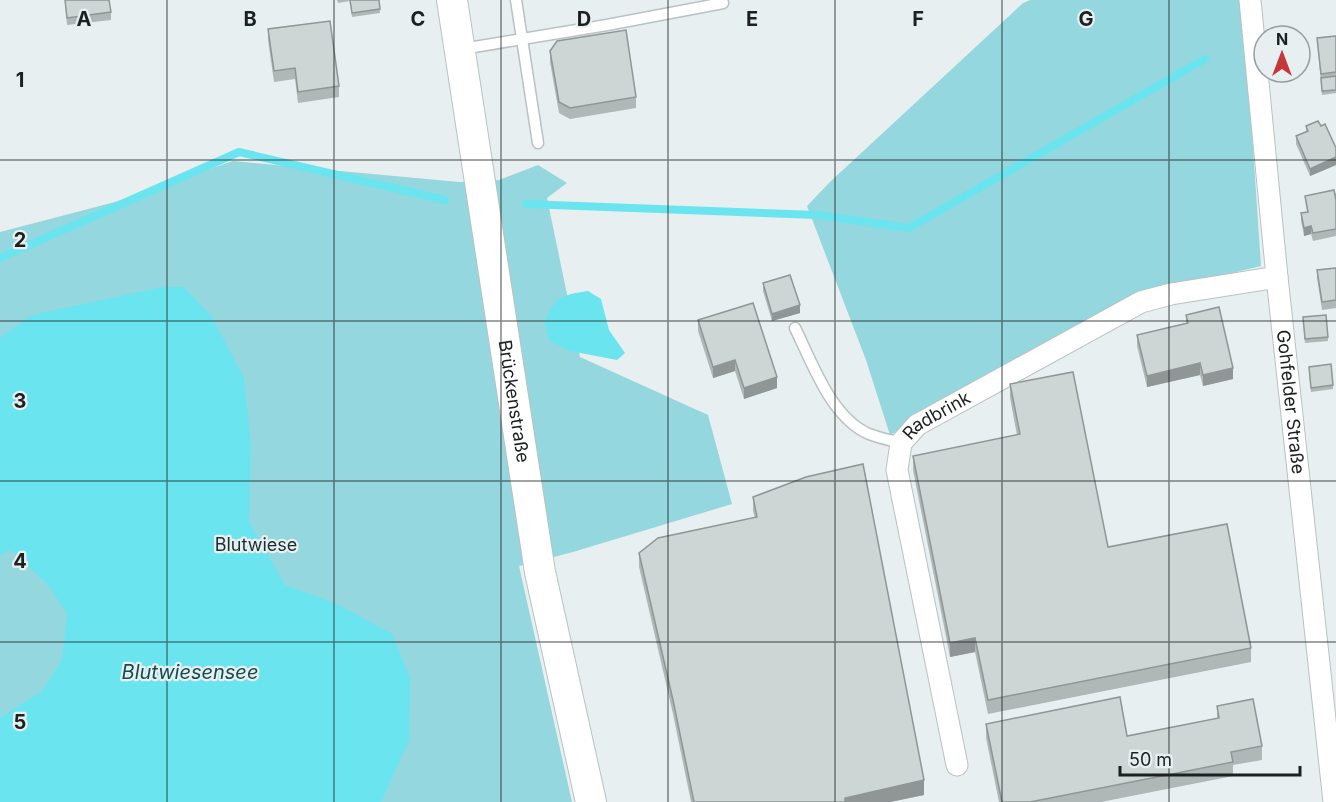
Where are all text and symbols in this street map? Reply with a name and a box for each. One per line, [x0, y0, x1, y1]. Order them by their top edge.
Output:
text: A [77, 7, 92, 31]
text: B [243, 7, 257, 31]
text: C [411, 7, 425, 31]
text: D [577, 7, 591, 31]
text: E [746, 7, 758, 31]
text: F [912, 7, 924, 31]
text: G [1078, 7, 1094, 31]
north arrow [1252, 24, 1312, 84]
text: N [1276, 29, 1288, 49]
text: 1 [16, 68, 24, 92]
text: 2 [14, 228, 26, 252]
street label: Gohfelder Straße [1273, 329, 1309, 475]
street label: Brückenstraße [494, 338, 534, 464]
street label: Radbrink [898, 387, 974, 444]
text: 3 [14, 389, 26, 413]
park label: Blutwiese [215, 534, 297, 555]
text: 4 [13, 549, 27, 573]
water label: Blutwiesensee [122, 660, 258, 684]
text: 5 [14, 710, 26, 734]
scale bar [1120, 739, 1300, 777]
text: 50 m [1129, 749, 1172, 770]

